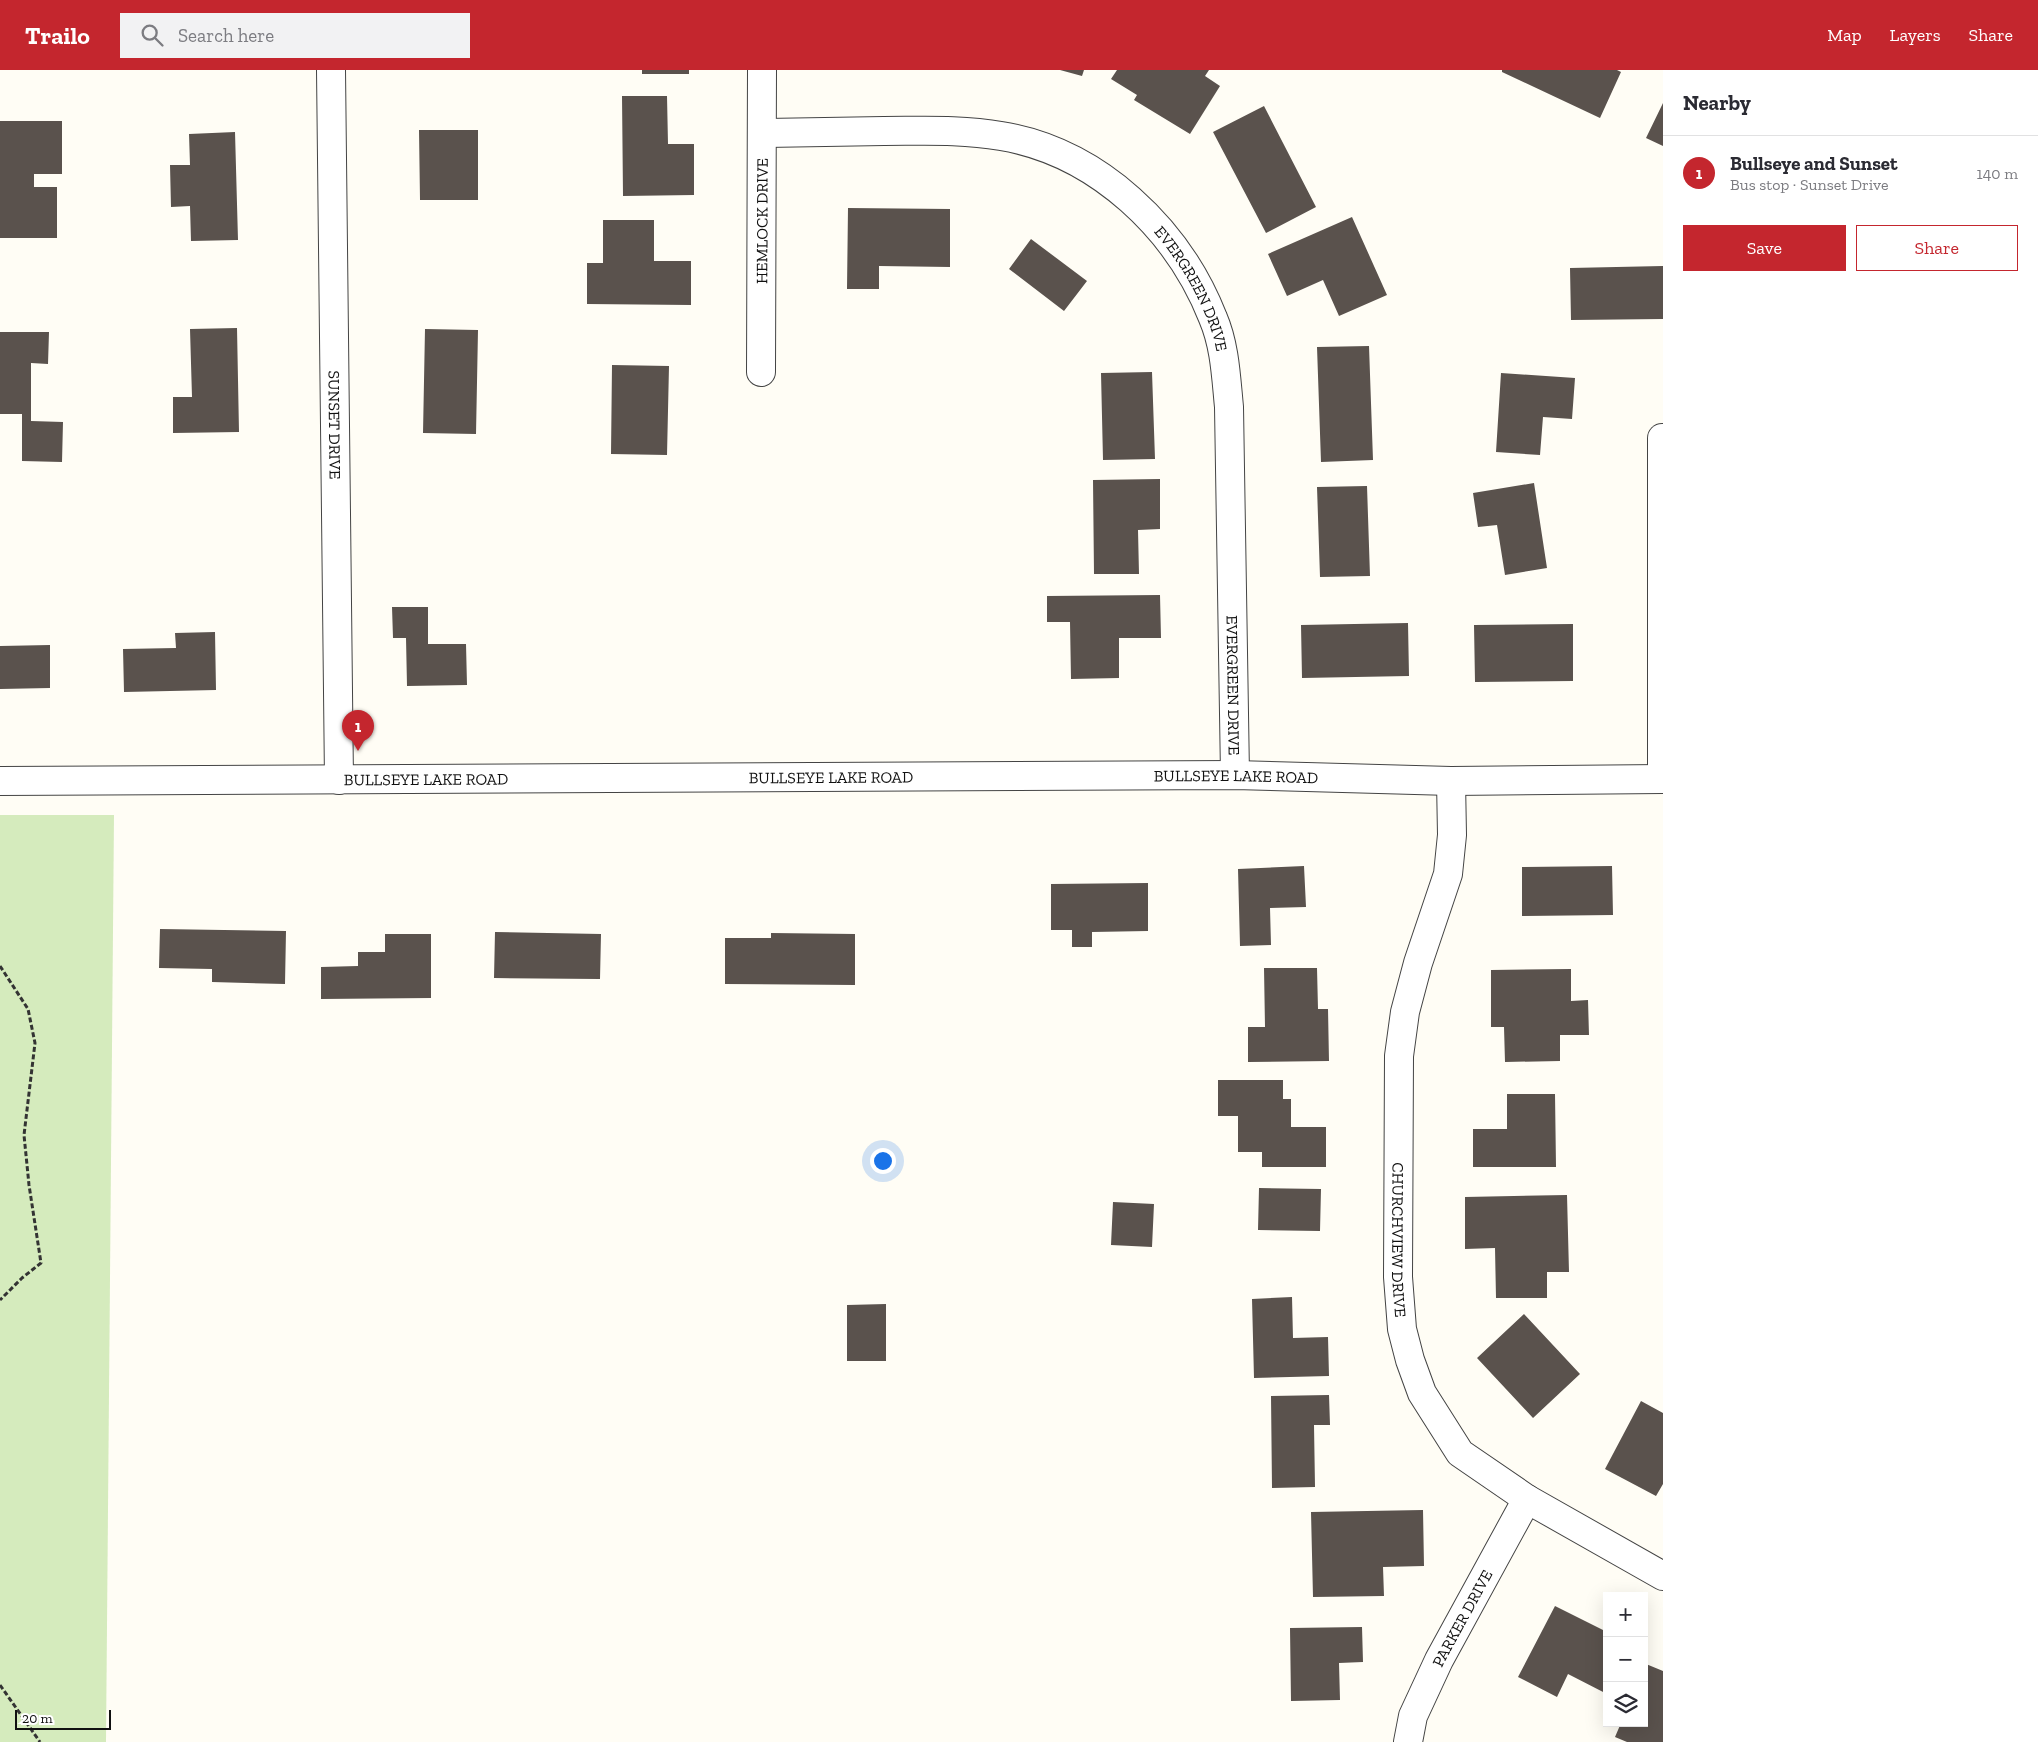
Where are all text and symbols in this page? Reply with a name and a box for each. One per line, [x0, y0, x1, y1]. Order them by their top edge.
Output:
search box [120, 13, 470, 58]
text: Trailo [25, 21, 90, 50]
icon: search [138, 21, 166, 49]
text: Search here [178, 24, 274, 47]
text: Map [1827, 24, 1862, 46]
text: Layers [1890, 24, 1941, 46]
text: Share [1969, 24, 2013, 46]
text: Nearby [1683, 90, 1751, 115]
text: Bullseye and Sunset [1730, 152, 1898, 175]
street label: HEMLOCK DRIVE [752, 158, 772, 284]
text: 1 [1696, 164, 1702, 183]
text: 140 m [1977, 164, 2018, 183]
text: Bus stop · Sunset Drive [1730, 175, 1888, 194]
street label: EVERGREEN DRIVE [1151, 222, 1231, 353]
button: Save [1683, 225, 1846, 271]
button: Share [1856, 225, 2018, 271]
street label: SUNSET DRIVE [324, 370, 345, 480]
street label: EVERGREEN DRIVE [1222, 615, 1244, 755]
pin: 1 [342, 710, 374, 751]
street label: BULLSEYE LAKE ROAD [1154, 766, 1318, 787]
street label: BULLSEYE LAKE ROAD [749, 768, 913, 787]
street label: BULLSEYE LAKE ROAD [344, 770, 508, 789]
your location [870, 1148, 896, 1174]
street label: CHURCHVIEW DRIVE [1388, 1162, 1410, 1318]
street label: PARKER DRIVE [1428, 1566, 1497, 1670]
map controls [1603, 1592, 1648, 1727]
button: + [1603, 1592, 1648, 1637]
button: − [1603, 1637, 1648, 1682]
button: layers [1603, 1682, 1648, 1727]
scale bar [15, 1707, 111, 1730]
text: 20 m [22, 1710, 53, 1727]

